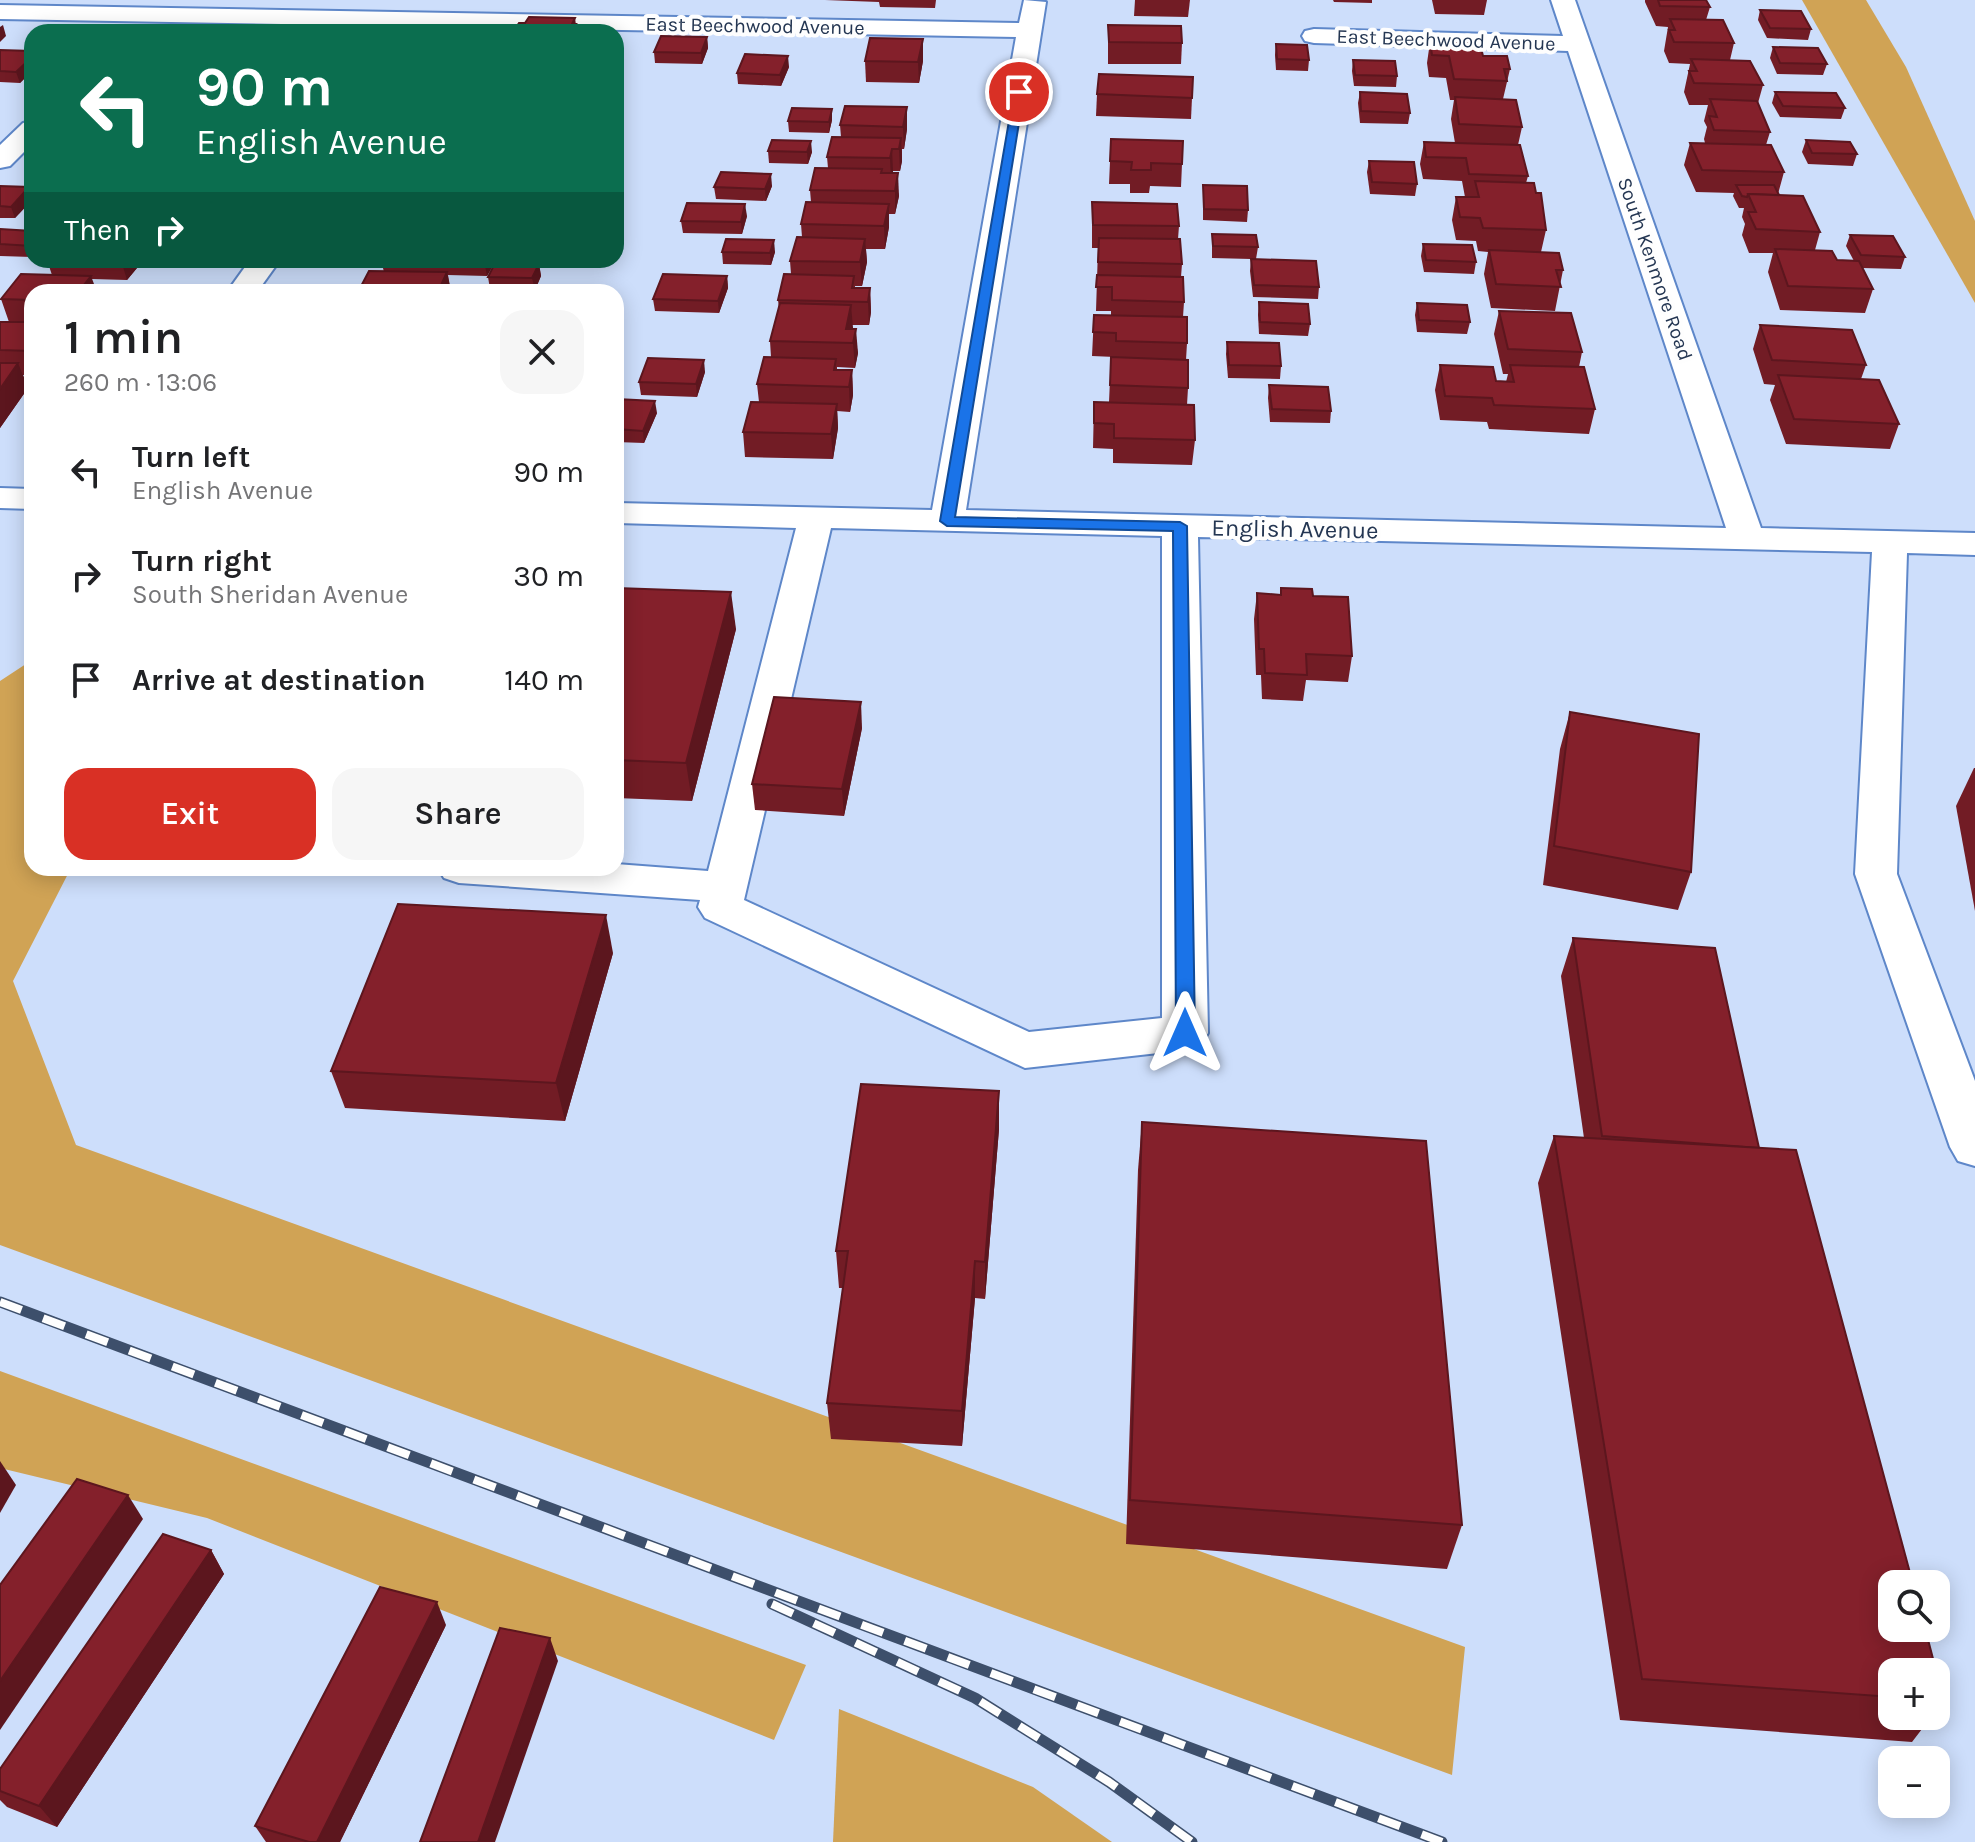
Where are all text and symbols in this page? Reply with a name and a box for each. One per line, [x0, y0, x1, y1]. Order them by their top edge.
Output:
street label: East Beechwood Avenue [645, 13, 865, 39]
street label: East Beechwood Avenue [1336, 25, 1556, 55]
text: 90 m [196, 54, 333, 119]
icon: left [64, 56, 168, 160]
pin [985, 58, 1053, 126]
icon: arrive [997, 70, 1041, 114]
text: English Avenue [196, 121, 447, 163]
street label: South Kenmore Road [1613, 175, 1697, 363]
icon: right [147, 208, 191, 252]
text: Then [64, 212, 131, 248]
text: 1 min [64, 309, 183, 365]
button: close [500, 310, 584, 394]
text: 260 m · 13:06 [64, 367, 217, 398]
text: Turn left [132, 439, 250, 475]
icon: left [64, 450, 108, 494]
text: 90 m [514, 454, 584, 490]
text: English Avenue [132, 475, 313, 506]
street label: English Avenue [1211, 514, 1379, 544]
text: Turn right [132, 543, 272, 579]
icon: right [64, 554, 108, 598]
text: 30 m [513, 558, 584, 594]
text: South Sheridan Avenue [132, 579, 408, 610]
icon: arrive [64, 658, 108, 702]
text: Arrive at destination [132, 662, 426, 698]
text: 140 m [504, 662, 584, 698]
button: Exit [64, 768, 316, 860]
button: Share [332, 768, 584, 860]
position arrow [1143, 991, 1227, 1075]
map controls [1878, 1570, 1950, 1818]
button: search [1878, 1570, 1950, 1642]
button: + [1878, 1658, 1950, 1730]
button: − [1878, 1746, 1950, 1818]

